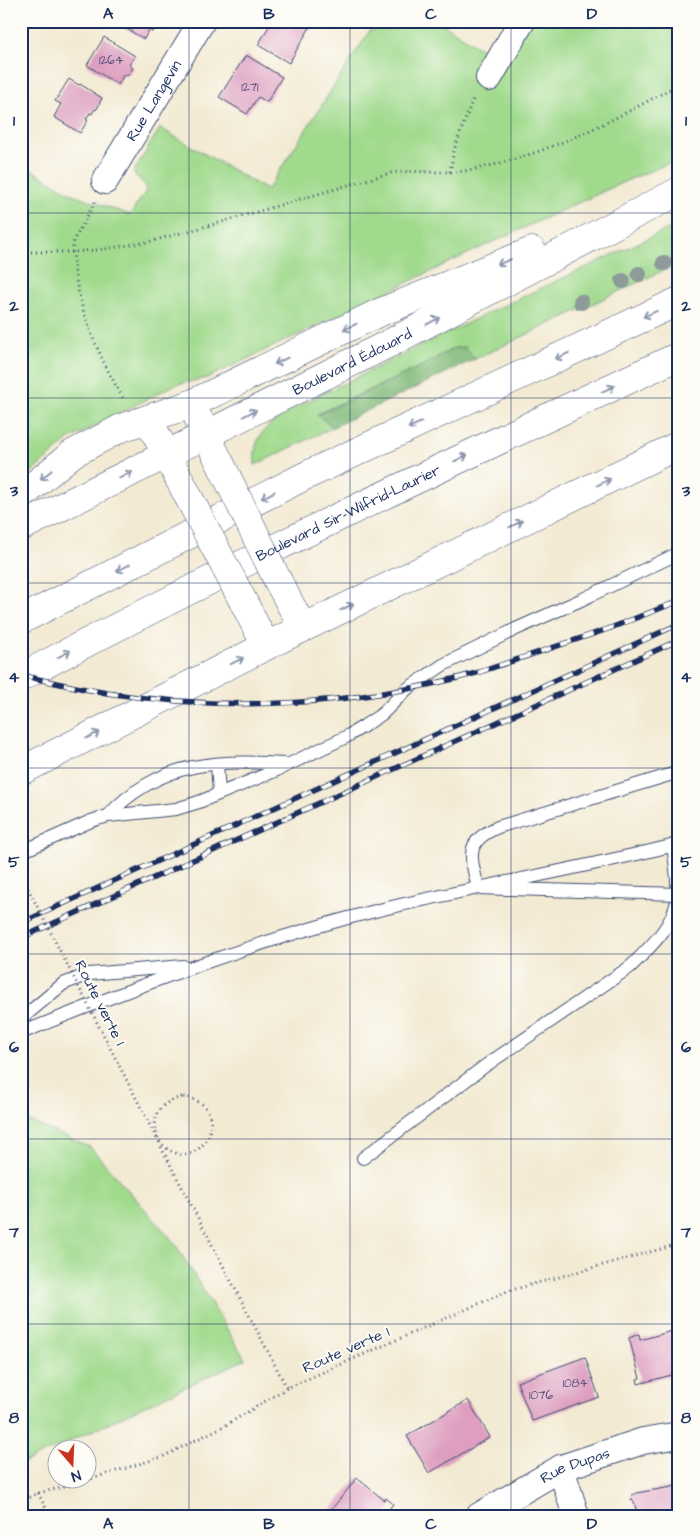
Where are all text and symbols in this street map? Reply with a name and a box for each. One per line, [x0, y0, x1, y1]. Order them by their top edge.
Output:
text: A [103, 3, 114, 25]
text: B [263, 3, 275, 25]
text: C [425, 3, 437, 25]
text: D [587, 3, 598, 25]
house number: 1264 [99, 52, 123, 69]
street label: Rue Langevin [121, 56, 187, 145]
house number: 1271 [241, 79, 259, 96]
text: 1 [13, 110, 16, 132]
text: 1 [685, 110, 688, 132]
one-way arrow [497, 258, 512, 267]
text: 2 [8, 295, 19, 317]
text: 2 [680, 295, 691, 317]
one-way arrow [643, 310, 658, 320]
one-way arrow [425, 316, 440, 325]
street label: Boulevard Édouard [289, 323, 416, 400]
one-way arrow [343, 323, 358, 332]
one-way arrow [555, 351, 570, 361]
one-way arrow [274, 356, 289, 366]
one-way arrow [600, 384, 615, 393]
one-way arrow [242, 408, 257, 417]
one-way arrow [408, 420, 423, 430]
one-way arrow [453, 453, 468, 462]
street label: Boulevard Sir-Wilfrid-Laurier [252, 459, 444, 566]
one-way arrow [40, 469, 53, 480]
one-way arrow [119, 470, 134, 480]
one-way arrow [596, 476, 611, 486]
text: 3 [9, 480, 19, 502]
text: 3 [681, 480, 691, 502]
one-way arrow [261, 491, 276, 500]
one-way arrow [508, 519, 523, 528]
one-way arrow [116, 564, 131, 573]
one-way arrow [339, 602, 354, 611]
one-way arrow [57, 649, 72, 659]
one-way arrow [229, 656, 244, 665]
text: 4 [9, 666, 20, 688]
text: 4 [681, 666, 692, 688]
one-way arrow [85, 730, 100, 740]
text: 5 [8, 851, 20, 873]
text: 5 [680, 851, 692, 873]
street label: Route verte 1 [69, 957, 131, 1049]
text: 6 [9, 1036, 19, 1058]
text: 6 [681, 1036, 691, 1058]
text: 7 [8, 1221, 19, 1243]
text: 7 [680, 1221, 691, 1243]
street label: Route verte 1 [299, 1321, 393, 1379]
house number: 1084 [562, 1375, 588, 1392]
house number: 1076 [529, 1387, 553, 1404]
text: 8 [9, 1407, 20, 1429]
text: 8 [681, 1407, 692, 1429]
north arrow [48, 1440, 98, 1490]
street label: Rue Dupas [536, 1442, 613, 1489]
text: N [68, 1464, 83, 1486]
text: A [103, 1513, 114, 1535]
text: B [263, 1513, 275, 1535]
text: C [425, 1513, 437, 1535]
text: D [587, 1513, 598, 1535]

